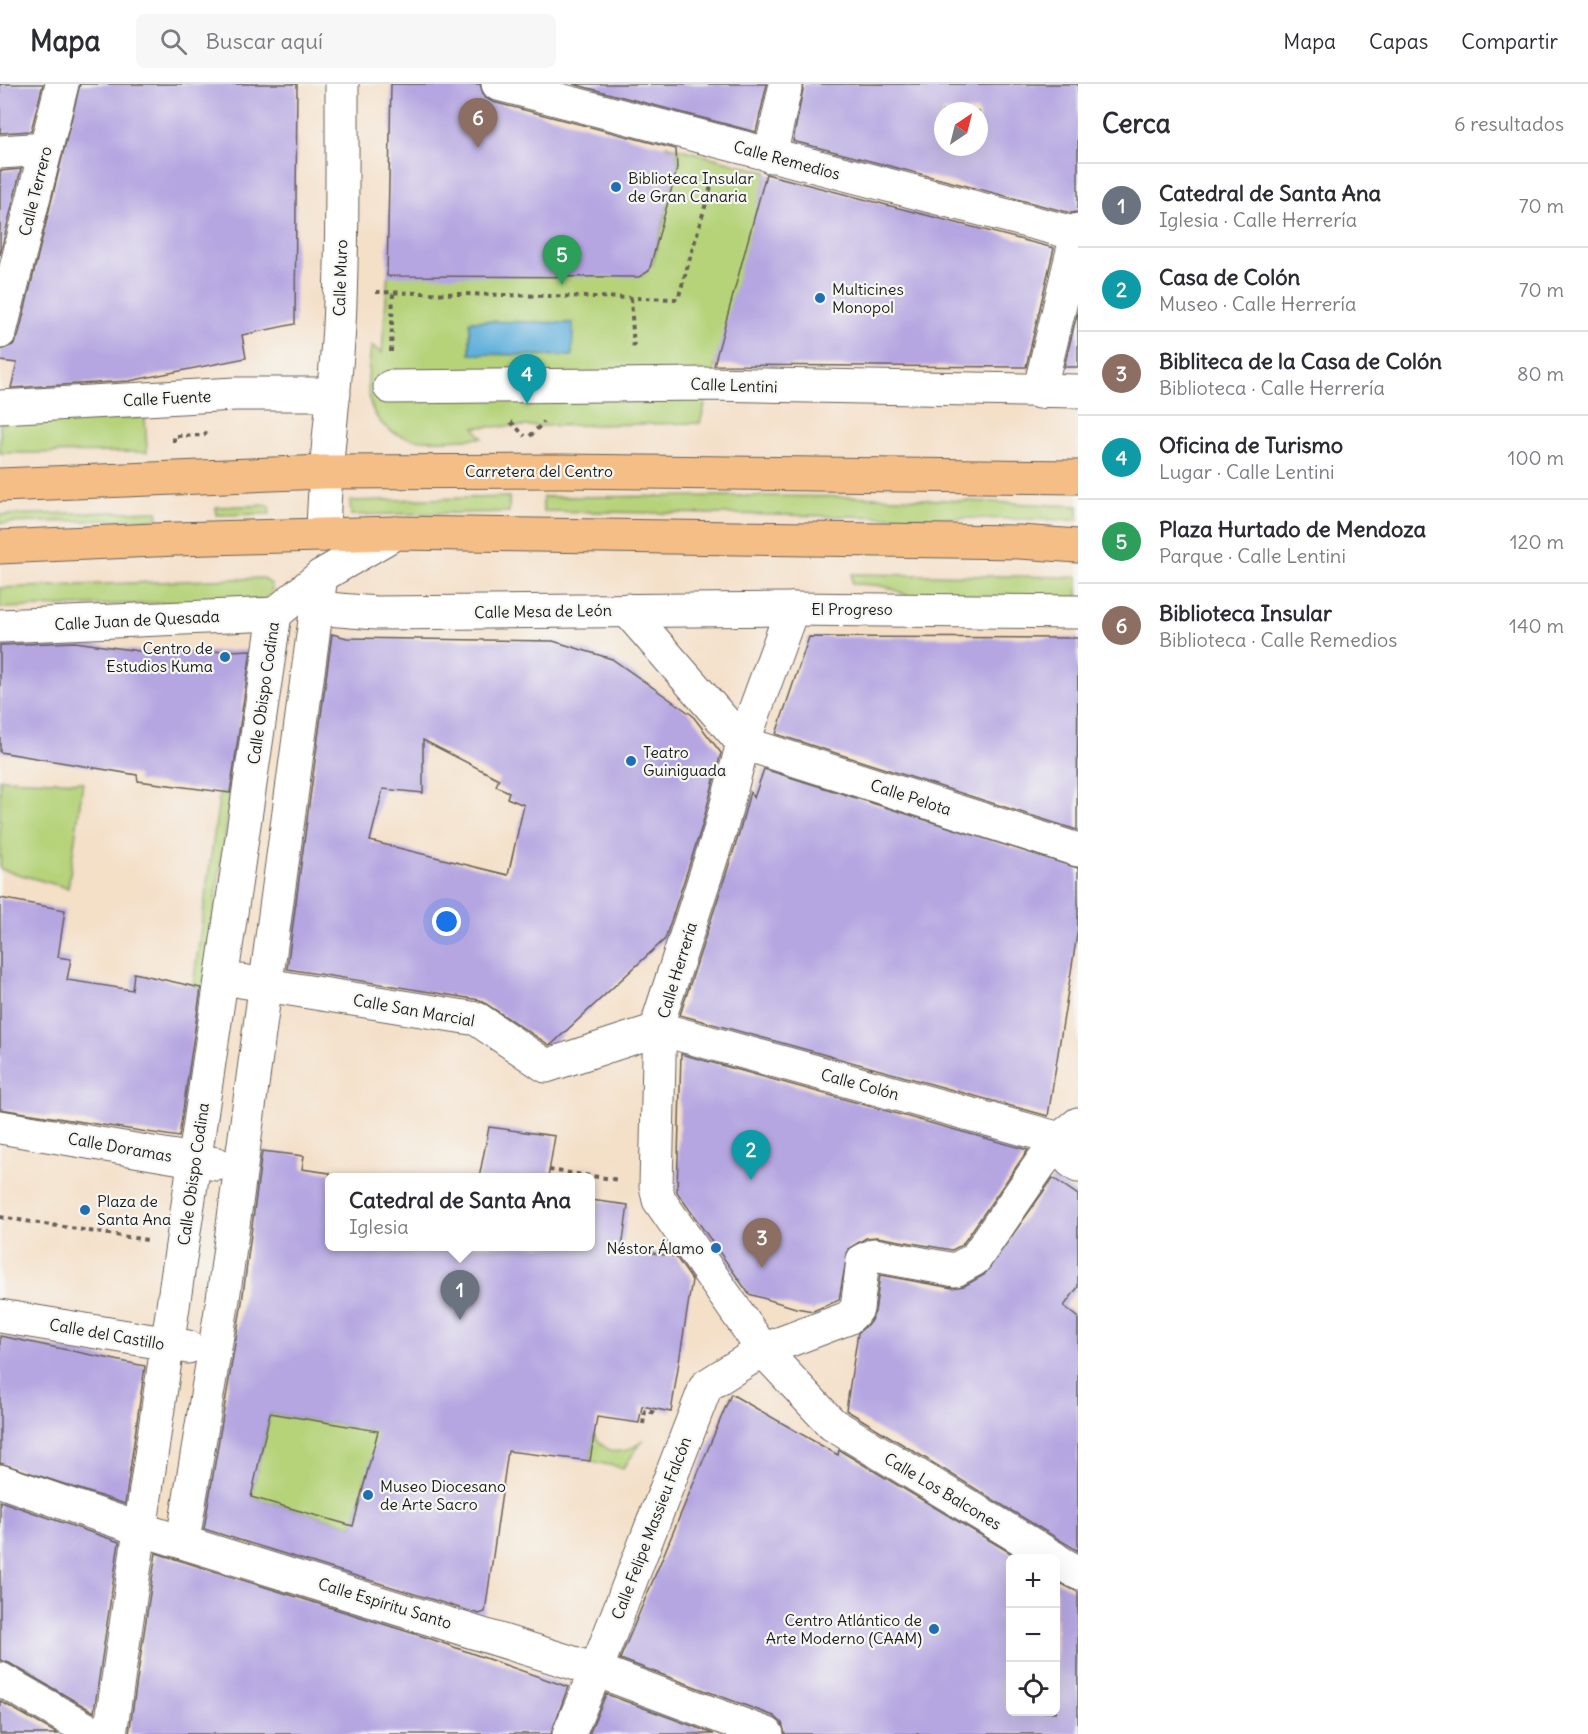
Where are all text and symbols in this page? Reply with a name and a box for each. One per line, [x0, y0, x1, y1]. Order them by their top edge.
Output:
search box [136, 14, 556, 68]
text: Mapa [30, 23, 100, 59]
icon: search [157, 25, 190, 58]
text: Buscar aquí [205, 27, 323, 55]
text: Mapa [1283, 28, 1336, 55]
text: Capas [1369, 28, 1428, 55]
text: Compartir [1461, 28, 1558, 55]
pin: 6 [458, 98, 498, 148]
north arrow [934, 102, 988, 156]
text: Cerca [1102, 107, 1171, 140]
text: 6 resultados [1454, 111, 1564, 136]
street label: Calle Remedios [732, 136, 842, 184]
street label: Calle Terrero [14, 144, 56, 238]
place label: Biblioteca Insular de Gran Canaria [628, 168, 754, 206]
text: Catedral de Santa Ana [1159, 179, 1381, 207]
marker: Biblioteca Insular de Gran Canaria [609, 180, 623, 194]
text: 1 [1118, 193, 1125, 218]
text: 70 m [1519, 193, 1564, 218]
text: Iglesia · Calle Herrería [1159, 207, 1357, 232]
pin: 5 [542, 236, 582, 285]
street label: Calle Muro [329, 239, 351, 317]
text: Casa de Colón [1159, 263, 1300, 291]
text: 2 [1116, 277, 1127, 302]
text: 70 m [1519, 277, 1564, 302]
place label: Multicines Monopol [832, 279, 904, 317]
marker: Multicines Monopol [813, 291, 827, 305]
text: Museo · Calle Herrería [1159, 291, 1356, 316]
text: Bibliteca de la Casa de Colón [1159, 347, 1442, 375]
pin: 4 [508, 354, 546, 404]
text: 3 [1116, 361, 1127, 386]
text: 80 m [1517, 361, 1564, 386]
street label: Calle Lentini [690, 373, 778, 397]
text: Biblioteca · Calle Herrería [1159, 375, 1385, 400]
street label: Calle Fuente [122, 386, 212, 410]
text: Oficina de Turismo [1159, 431, 1343, 459]
text: 4 [1116, 445, 1127, 470]
text: 100 m [1507, 445, 1564, 470]
text: Lugar · Calle Lentini [1159, 459, 1335, 484]
street label: Carretera del Centro [465, 461, 613, 481]
text: Plaza Hurtado de Mendoza [1159, 515, 1426, 543]
text: 5 [1116, 529, 1127, 554]
text: 120 m [1510, 529, 1564, 554]
text: Parque · Calle Lentini [1159, 543, 1346, 568]
street label: El Progreso [811, 599, 893, 619]
text: Biblioteca Insular [1159, 599, 1332, 627]
street label: Calle Mesa de León [474, 600, 612, 622]
street label: Calle Juan de Quesada [54, 606, 220, 634]
text: 6 [1116, 613, 1127, 638]
text: 140 m [1509, 613, 1564, 638]
street label: Calle Obispo Codina [243, 620, 283, 766]
text: Biblioteca · Calle Remedios [1159, 627, 1397, 652]
place label: Centro de Estudios Kuma [106, 638, 213, 676]
marker: Centro de Estudios Kuma [218, 650, 232, 664]
place label: Teatro Guiniguada [643, 742, 726, 780]
marker: Teatro Guiniguada [624, 754, 638, 768]
street label: Calle Pelota [868, 775, 954, 819]
your location [432, 907, 461, 936]
street label: Calle Herrería [653, 919, 701, 1021]
street label: Calle San Marcial [352, 989, 476, 1031]
street label: Calle Colón [819, 1064, 901, 1104]
street label: Calle Obispo Codina [173, 1101, 213, 1247]
street label: Calle Doramas [66, 1128, 174, 1166]
pin: 2 [732, 1130, 771, 1180]
popup [325, 1173, 595, 1251]
text: Catedral de Santa Ana [349, 1186, 571, 1214]
place label: Plaza de Santa Ana [97, 1191, 171, 1229]
marker: Plaza de Santa Ana [78, 1203, 92, 1217]
text: Iglesia [349, 1214, 409, 1239]
pin: 3 [742, 1218, 782, 1268]
place label: Néstor Álamo [606, 1238, 704, 1258]
marker: Néstor Álamo [709, 1241, 723, 1255]
pin: 1 [440, 1270, 480, 1320]
street label: Calle del Castillo [48, 1314, 166, 1354]
street label: Calle Felipe Massieu Falcón [607, 1434, 695, 1622]
street label: Calle Los Balcones [881, 1448, 1005, 1534]
place label: Museo Diocesano de Arte Sacro [380, 1476, 506, 1514]
marker: Museo Diocesano de Arte Sacro [361, 1488, 375, 1502]
map controls [1006, 1554, 1060, 1716]
button: + [1006, 1554, 1060, 1608]
street label: Calle Espíritu Santo [316, 1573, 454, 1633]
button: − [1006, 1608, 1060, 1662]
place label: Centro Atlántico de Arte Moderno (CAAM) [766, 1610, 922, 1648]
marker: Centro Atlántico de Arte Moderno (CAAM) [927, 1622, 941, 1636]
button: locate [1006, 1662, 1060, 1716]

